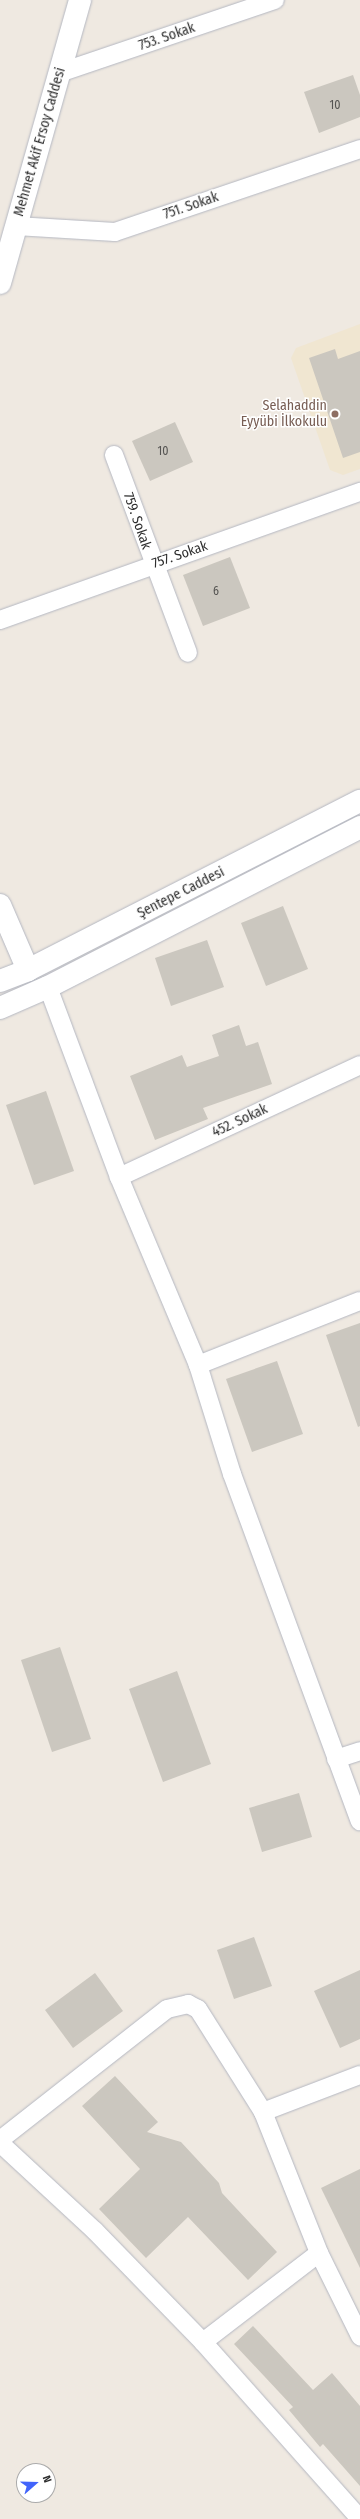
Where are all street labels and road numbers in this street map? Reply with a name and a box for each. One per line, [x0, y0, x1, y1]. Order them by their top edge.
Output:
street label: 753. Sokak [137, 20, 197, 54]
street label: Mehmet Akif Ersoy Caddesi [11, 66, 69, 218]
street label: 751. Sokak [161, 189, 221, 223]
street label: 759. Sokak [119, 490, 155, 552]
street label: 757. Sokak [150, 538, 210, 572]
street label: Şentepe Caddesi [135, 864, 227, 922]
street label: 452. Sokak [210, 1101, 270, 1141]

